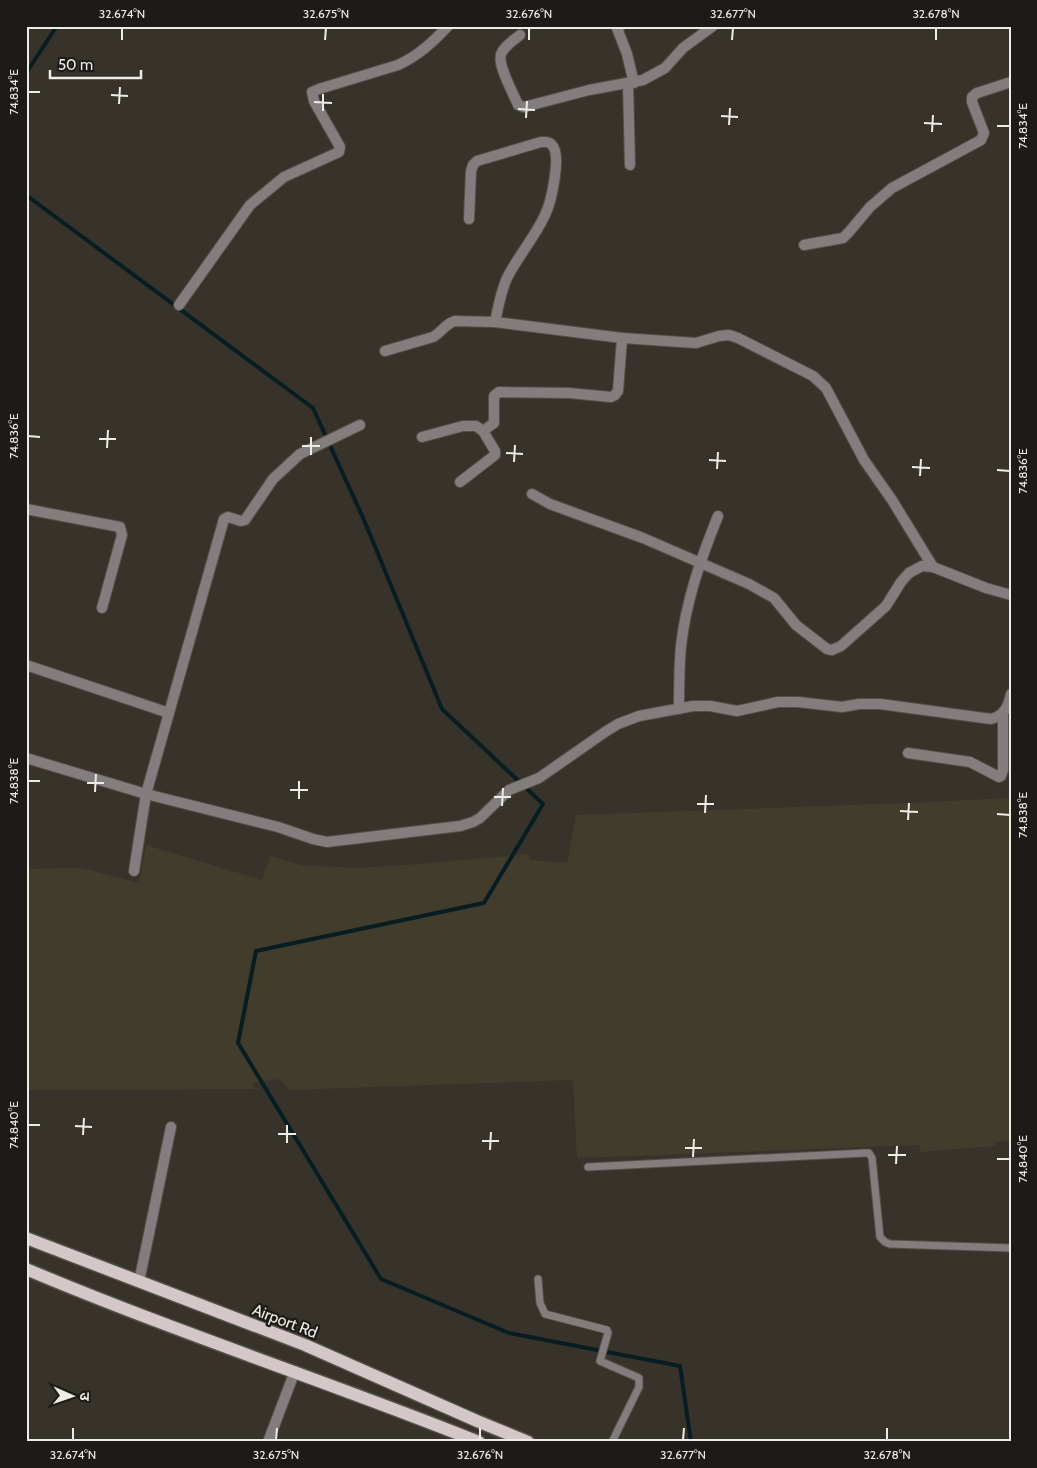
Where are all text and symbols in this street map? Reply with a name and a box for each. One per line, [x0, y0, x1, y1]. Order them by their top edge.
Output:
text: 32.674°N [99, 6, 145, 21]
text: 32.675°N [303, 6, 349, 21]
text: 32.676°N [506, 6, 552, 21]
text: 32.677°N [710, 6, 756, 21]
text: 32.678°N [912, 6, 960, 21]
scale bar [50, 48, 141, 80]
text: 50 m [58, 56, 93, 74]
text: 74.834°E [6, 69, 21, 115]
text: 74.834°E [1015, 103, 1030, 149]
text: 74.836°E [6, 413, 21, 459]
text: 74.836°E [1015, 448, 1030, 494]
text: 74.838°E [6, 758, 21, 804]
text: 74.838°E [1015, 792, 1030, 838]
text: 74.840°E [6, 1101, 21, 1149]
text: 74.840°E [1015, 1135, 1030, 1183]
street label: Airport Rd [250, 1300, 320, 1342]
north arrow [48, 1370, 98, 1420]
text: उ [76, 1392, 94, 1402]
text: 32.674°N [50, 1447, 96, 1462]
text: 32.675°N [253, 1447, 299, 1462]
text: 32.676°N [457, 1447, 503, 1462]
text: 32.677°N [660, 1447, 706, 1462]
text: 32.678°N [863, 1447, 911, 1462]

